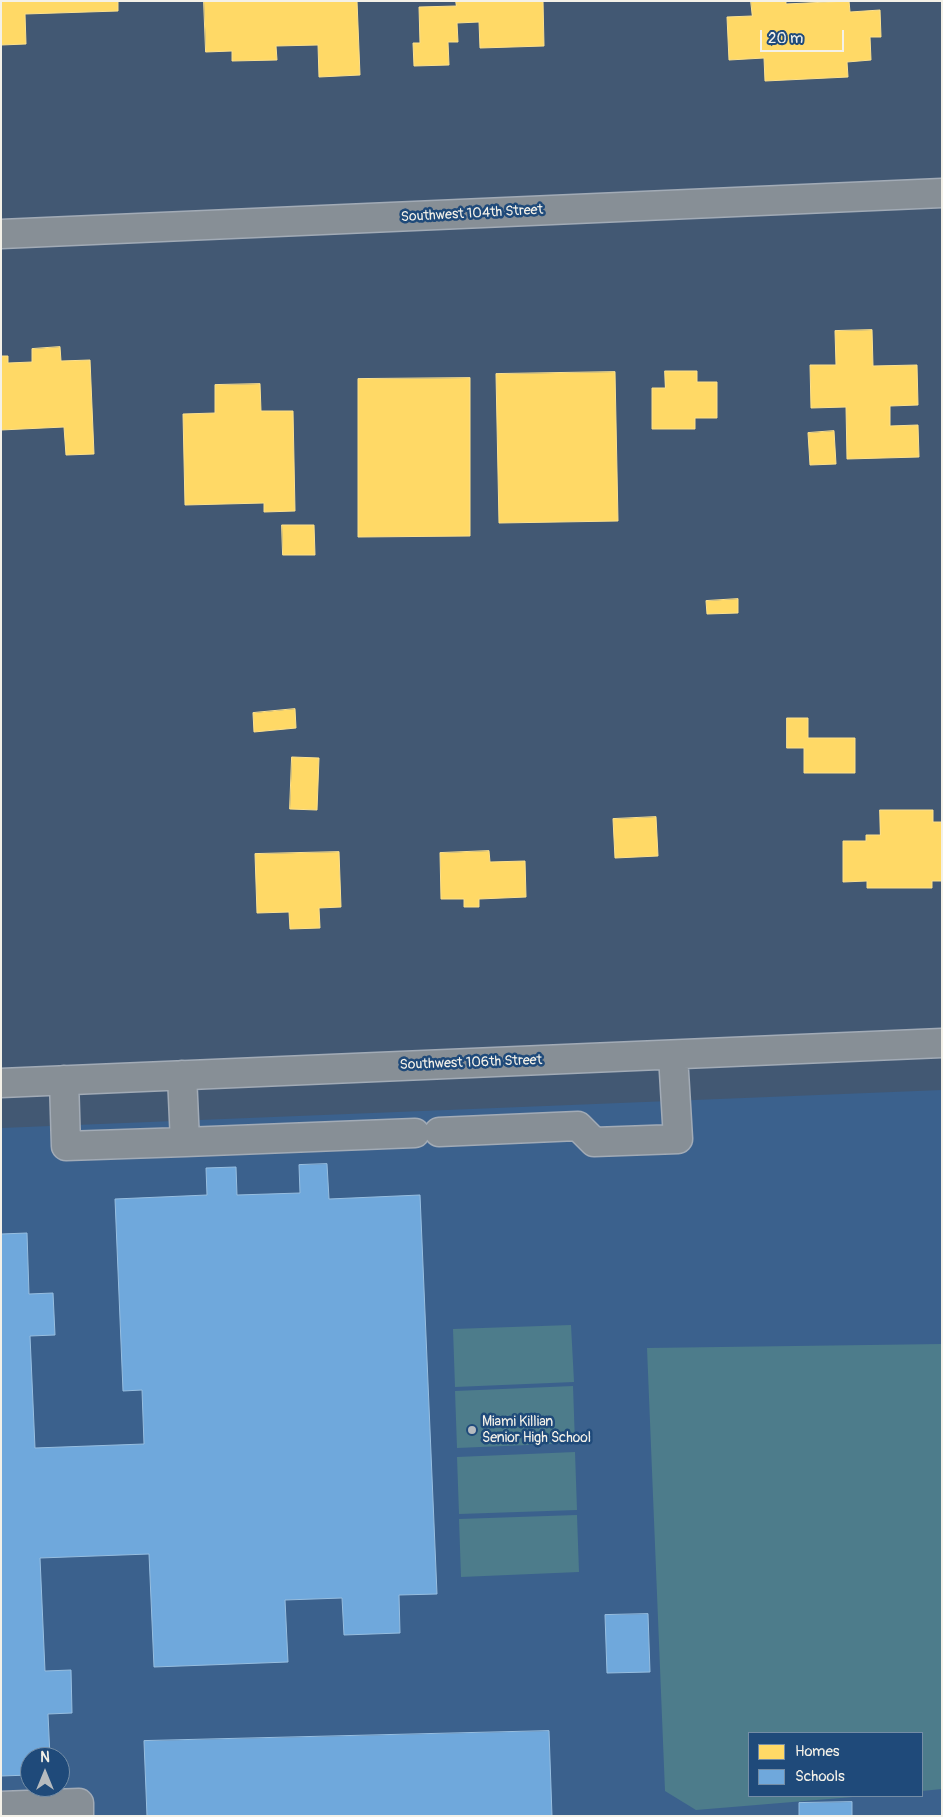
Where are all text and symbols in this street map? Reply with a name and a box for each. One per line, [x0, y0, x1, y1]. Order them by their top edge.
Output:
scale bar [763, 20, 847, 52]
text: 20 m [768, 29, 803, 48]
street label: Southwest 104th Street [400, 202, 544, 226]
street label: Southwest 106th Street [399, 1052, 543, 1074]
place label: Miami Killian Senior High School [482, 1414, 591, 1446]
marker: Miami Killian Senior High School [466, 1424, 478, 1436]
legend [748, 1732, 923, 1797]
text: Homes [795, 1742, 840, 1761]
north arrow [20, 1747, 70, 1797]
text: N [40, 1749, 50, 1766]
text: Schools [795, 1767, 845, 1786]

